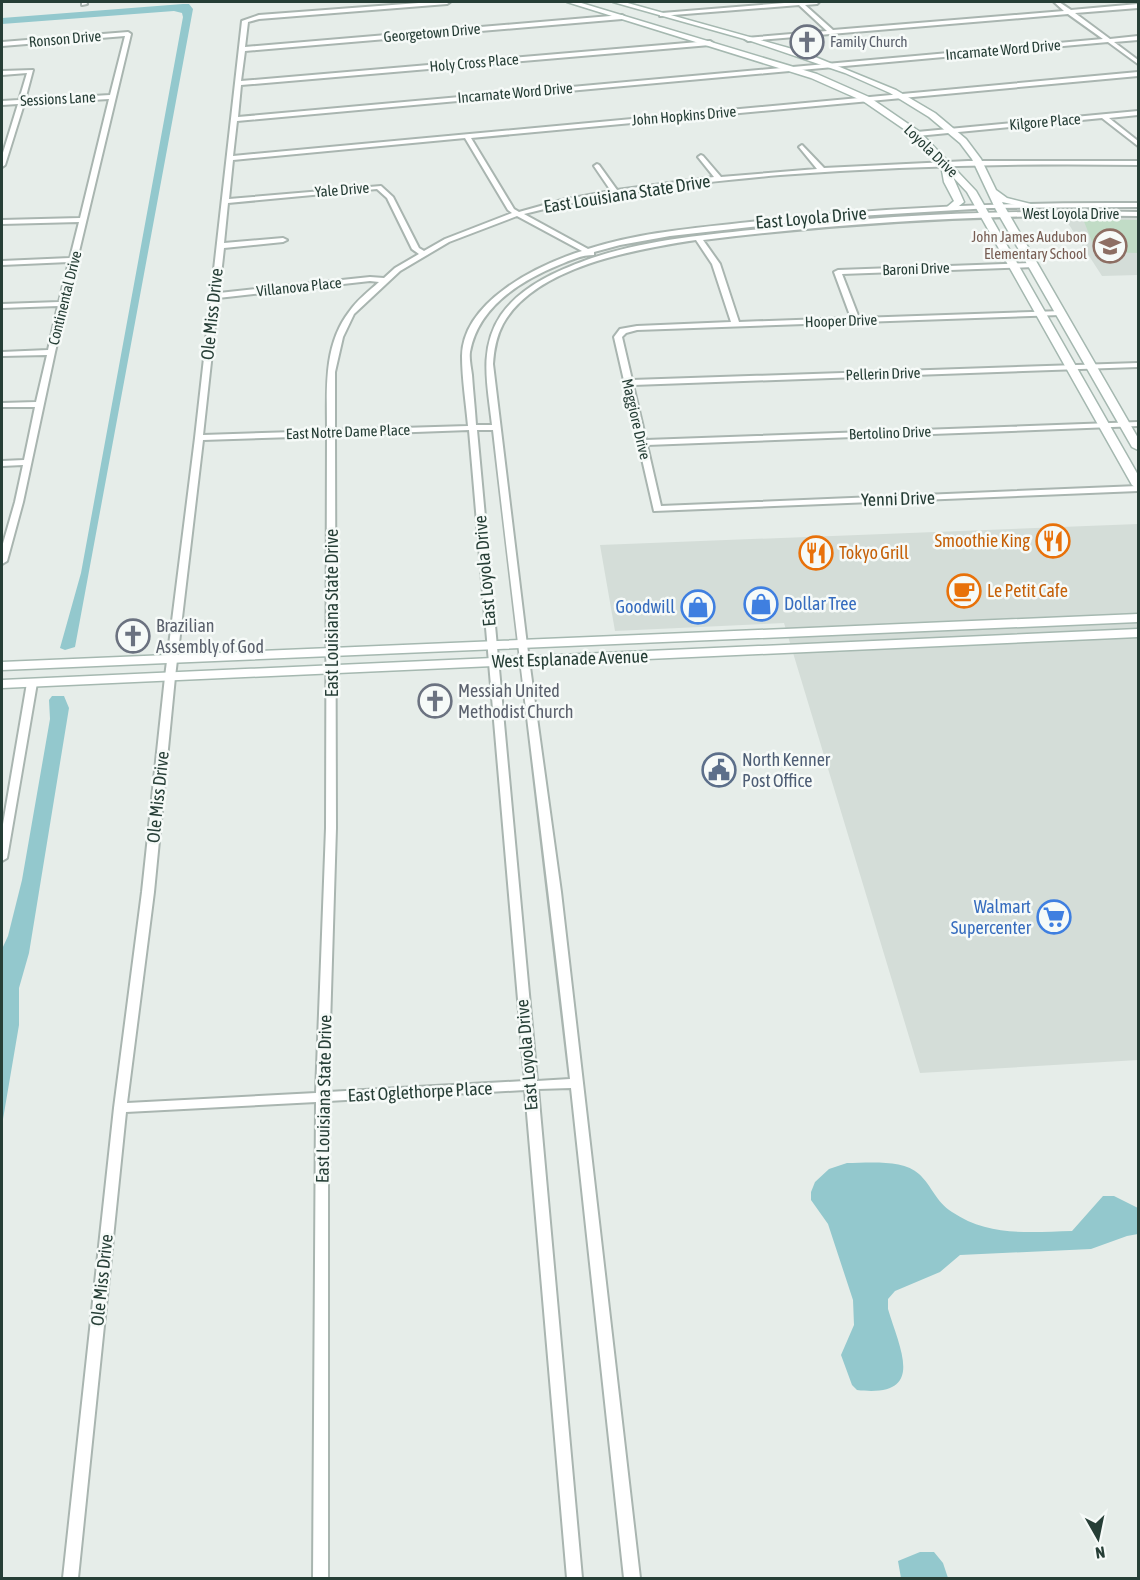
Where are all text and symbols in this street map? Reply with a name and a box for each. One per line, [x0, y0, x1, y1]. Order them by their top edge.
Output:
street label: Georgetown Drive [383, 20, 481, 45]
church icon: Family Church [789, 24, 825, 60]
street label: Ronson Drive [28, 27, 102, 50]
place label: Family Church [830, 33, 908, 50]
street label: Incarnate Word Drive [945, 36, 1061, 63]
street label: Holy Cross Place [429, 50, 519, 75]
street label: Incarnate Word Drive [457, 79, 573, 106]
street label: Sessions Lane [20, 88, 96, 109]
street label: John Hopkins Drive [631, 102, 737, 129]
street label: Kilgore Place [1009, 110, 1082, 133]
street label: Loyola Drive [901, 121, 962, 180]
street label: East Louisiana State Drive [542, 170, 712, 217]
street label: Yale Drive [314, 179, 370, 200]
street label: East Loyola Drive [754, 202, 867, 233]
street label: West Loyola Drive [1023, 205, 1120, 222]
place label: John James Audubon Elementary School [971, 228, 1087, 262]
school or university icon: John James Audubon Elementary School [1092, 228, 1128, 264]
street label: Continental Drive [45, 249, 84, 347]
street label: Baroni Drive [882, 259, 950, 278]
street label: Ole Miss Drive [196, 267, 227, 361]
street label: Villanova Place [255, 274, 343, 299]
street label: Hooper Drive [805, 311, 878, 330]
street label: Pellerin Drive [845, 364, 921, 383]
street label: Maggiore Drive [619, 377, 654, 461]
street label: East Notre Dame Place [286, 421, 411, 442]
street label: Bertolino Drive [849, 423, 932, 442]
street label: Yenni Drive [861, 487, 935, 510]
street label: East Loyola Drive [469, 515, 500, 628]
restaurant icon: Smoothie King [1035, 523, 1071, 559]
street label: East Louisiana State Drive [321, 529, 342, 697]
place label: Smoothie King [934, 530, 1030, 551]
restaurant icon: Tokyo Grill [798, 535, 834, 571]
place label: Tokyo Grill [839, 542, 909, 563]
cafe icon: Le Petit Cafe [946, 573, 982, 609]
place label: Le Petit Cafe [987, 580, 1068, 601]
shop icon: Dollar Tree [743, 586, 779, 622]
shop icon: Goodwill [680, 589, 716, 625]
place label: Dollar Tree [784, 593, 857, 614]
place label: Goodwill [616, 596, 675, 617]
place label: Brazilian Assembly of God [156, 615, 264, 657]
church icon: Brazilian Assembly of God [115, 618, 151, 654]
street label: West Esplanade Avenue [491, 645, 649, 672]
place label: Messiah United Methodist Church [458, 680, 574, 722]
church icon: Messiah United Methodist Church [417, 683, 453, 719]
place label: North Kenner Post Office [742, 749, 831, 791]
street label: Ole Miss Drive [142, 750, 173, 844]
public building icon: North Kenner Post Office [701, 752, 737, 788]
place label: Walmart Supercenter [951, 896, 1032, 938]
supermarket icon: Walmart Supercenter [1036, 899, 1072, 935]
street label: East Loyola Drive [511, 999, 542, 1112]
street label: East Louisiana State Drive [312, 1015, 335, 1183]
street label: East Oglethorpe Place [347, 1077, 493, 1106]
street label: Ole Miss Drive [86, 1233, 117, 1327]
north arrow [1068, 1508, 1128, 1568]
text: N [1094, 1543, 1106, 1562]

